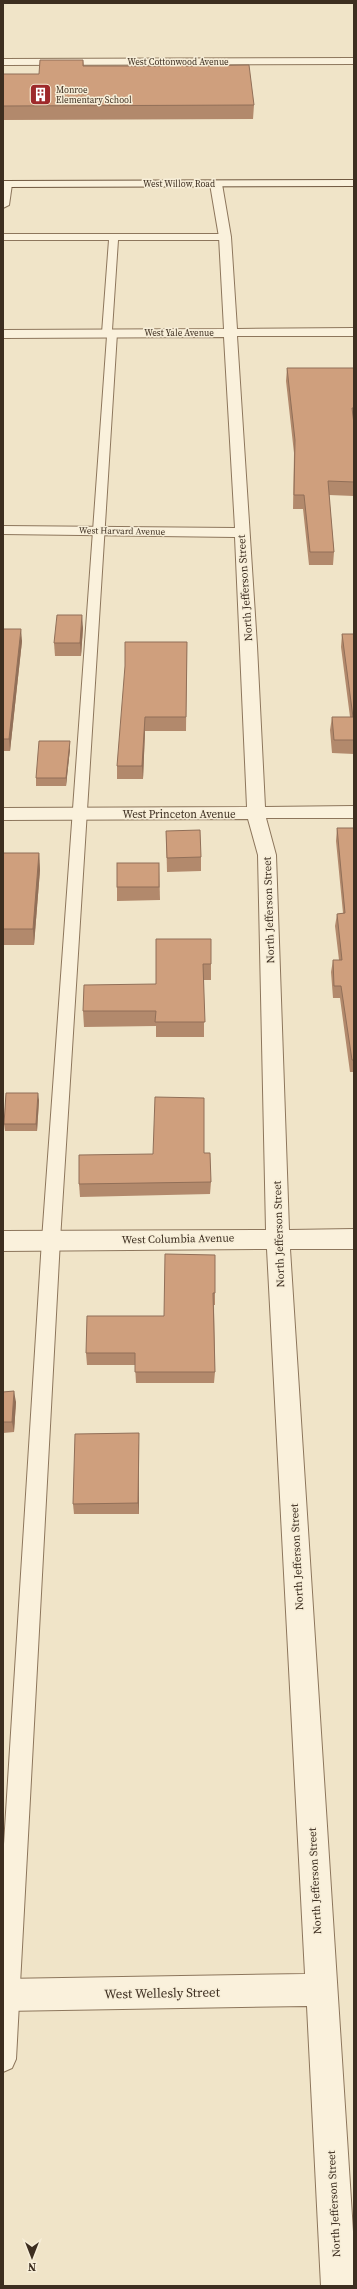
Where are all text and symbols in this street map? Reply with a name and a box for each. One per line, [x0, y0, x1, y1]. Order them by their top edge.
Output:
street label: West Cottonwood Avenue [127, 56, 229, 68]
building icon: Monroe Elementary School [27, 82, 53, 108]
place label: Monroe Elementary School [56, 84, 132, 106]
street label: West Willow Road [143, 178, 215, 190]
street label: West Yale Avenue [144, 327, 214, 339]
street label: West Harvard Avenue [79, 524, 166, 538]
street label: North Jefferson Street [234, 534, 256, 642]
street label: West Princeton Avenue [122, 807, 236, 822]
street label: North Jefferson Street [260, 856, 278, 964]
street label: North Jefferson Street [270, 1180, 288, 1288]
street label: West Columbia Avenue [122, 1231, 235, 1247]
street label: North Jefferson Street [287, 1503, 307, 1611]
street label: North Jefferson Street [305, 1827, 325, 1935]
street label: West Wellesly Street [104, 1983, 221, 2003]
street label: North Jefferson Street [324, 2150, 344, 2258]
north arrow [12, 2237, 52, 2277]
text: N [28, 2259, 36, 2274]

